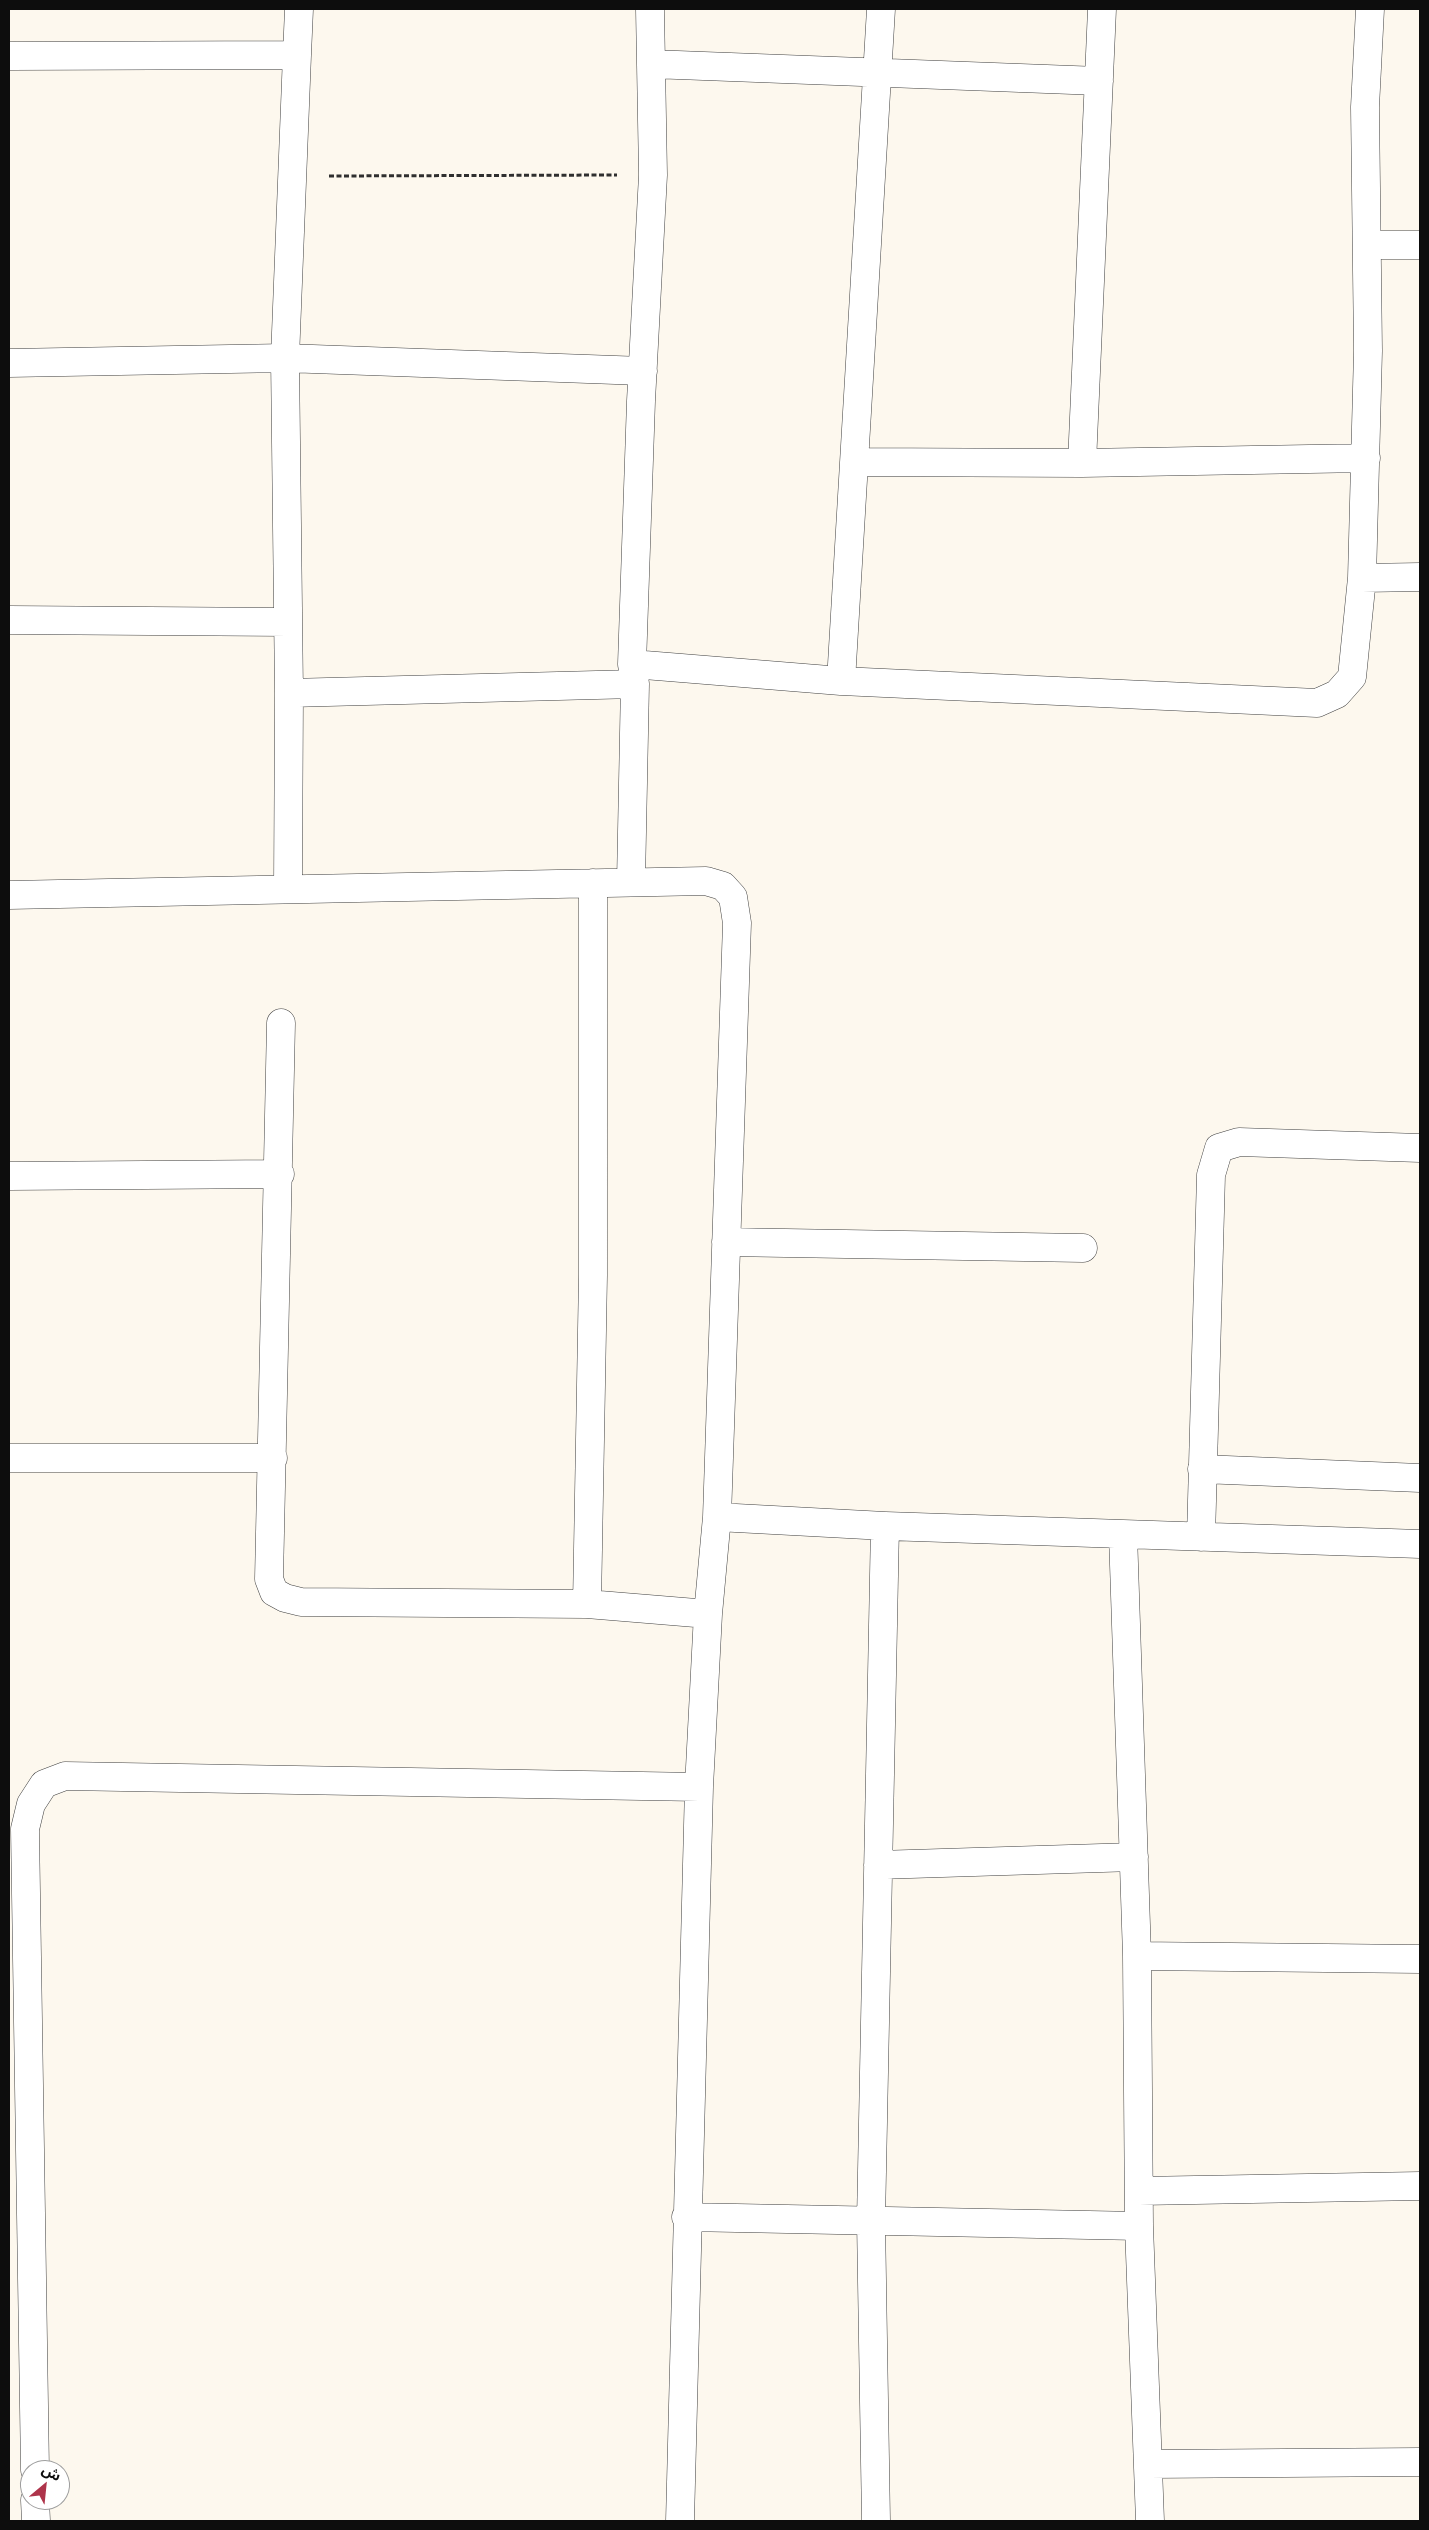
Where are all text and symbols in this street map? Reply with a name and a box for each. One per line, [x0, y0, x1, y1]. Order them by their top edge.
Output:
north arrow [20, 2460, 70, 2510]
text: ش [39, 2461, 64, 2484]

